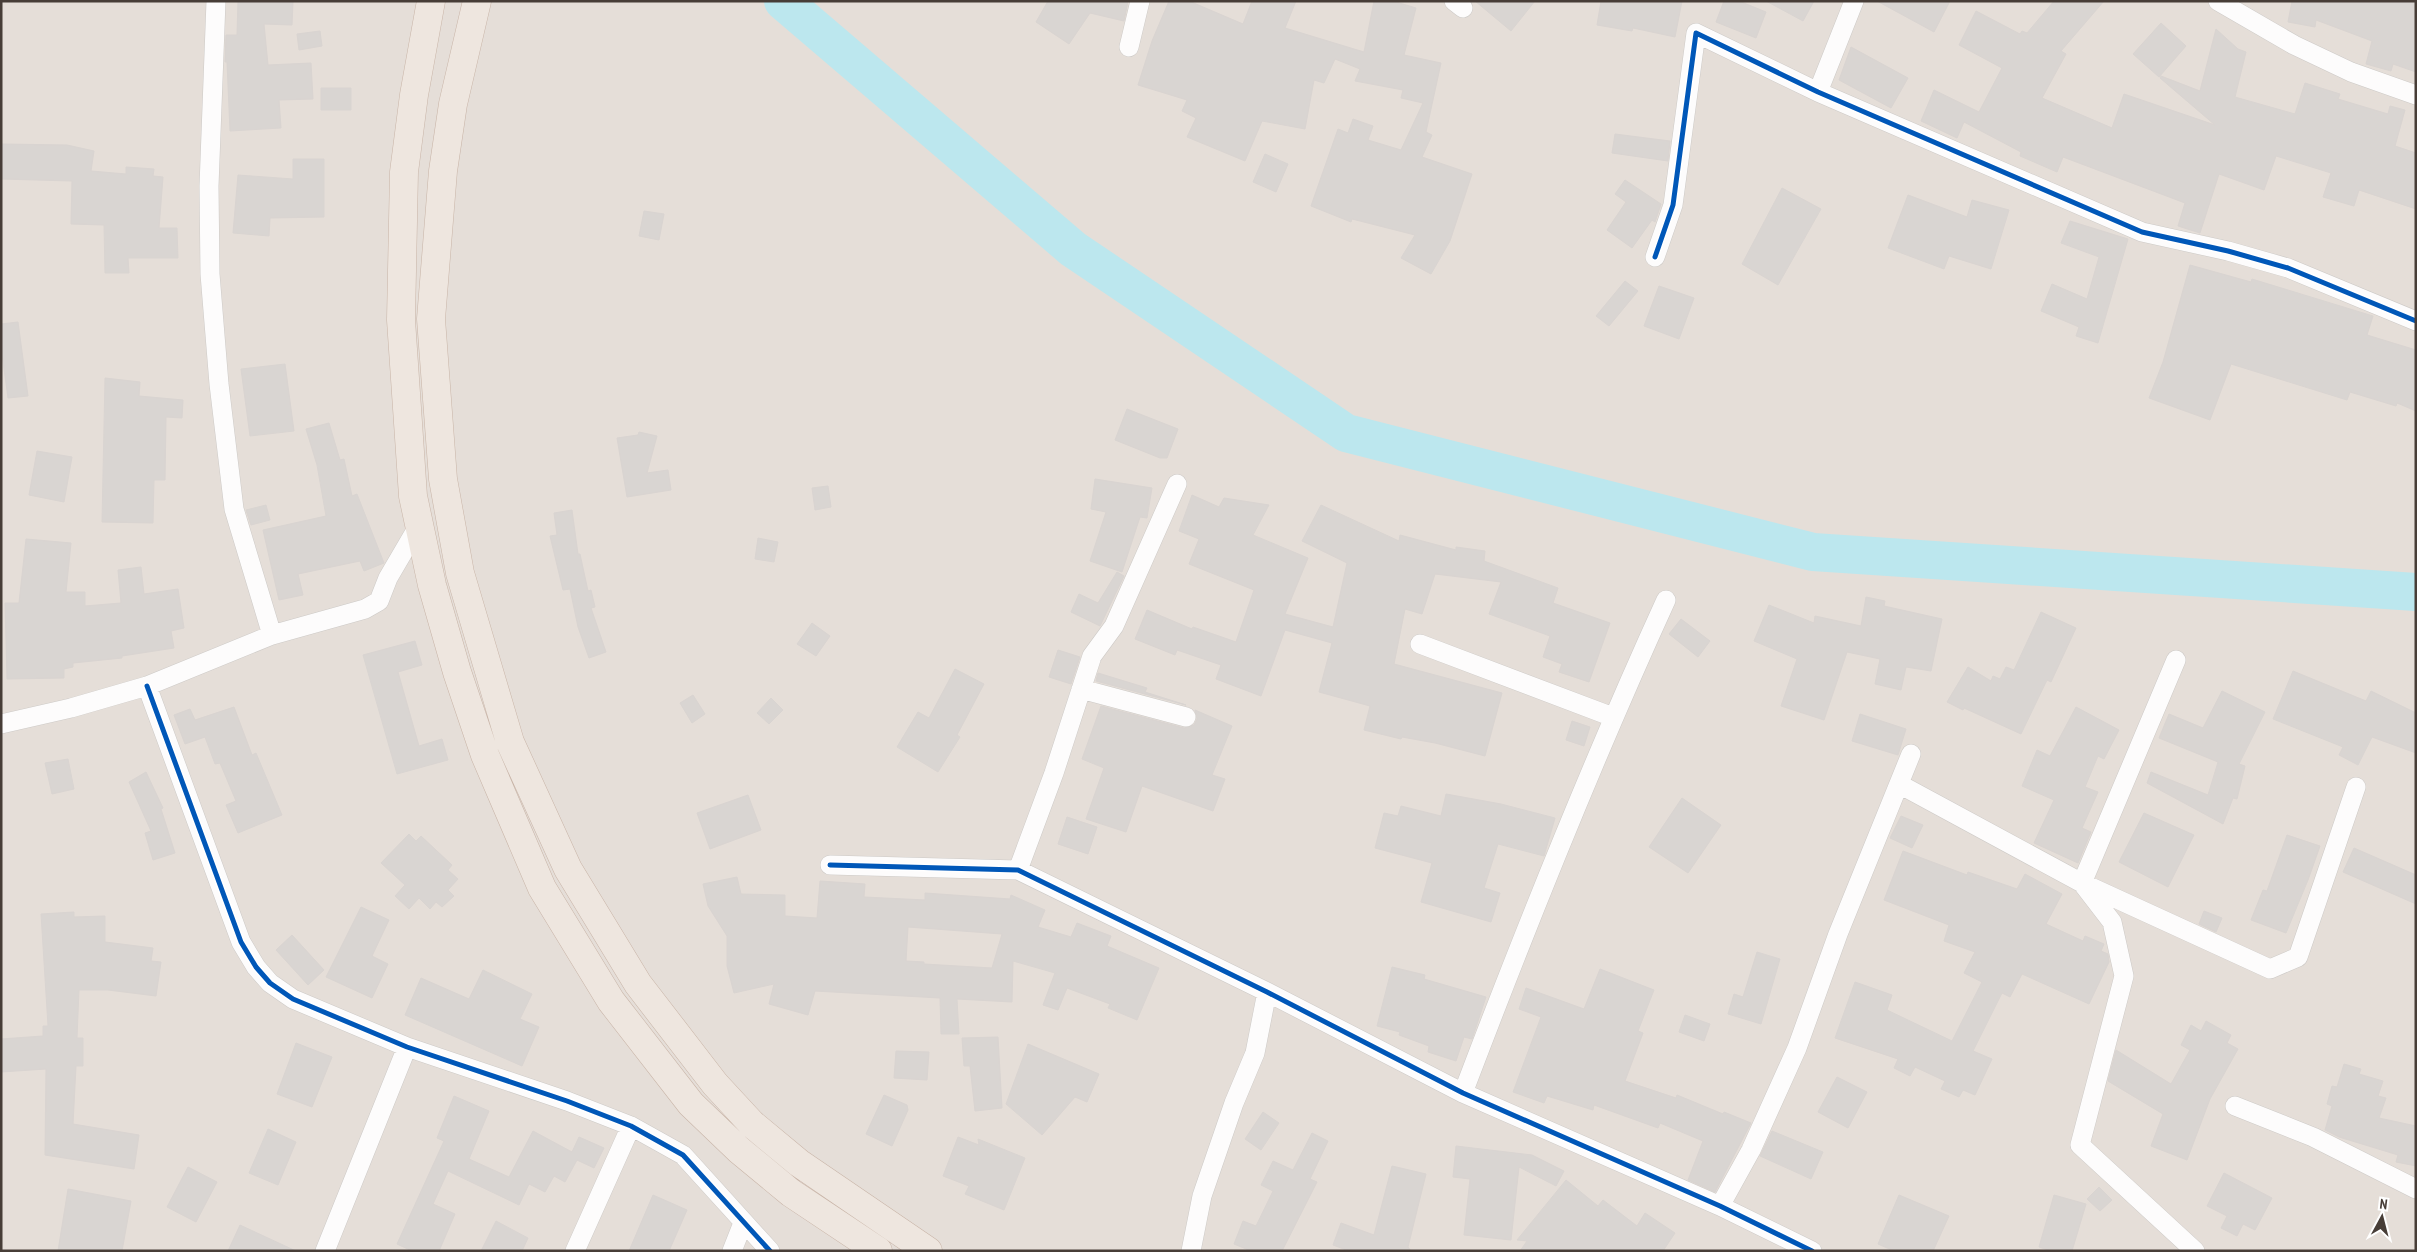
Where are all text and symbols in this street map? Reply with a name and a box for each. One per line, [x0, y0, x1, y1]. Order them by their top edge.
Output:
north arrow [2357, 1192, 2407, 1242]
text: N [2379, 1195, 2388, 1213]

